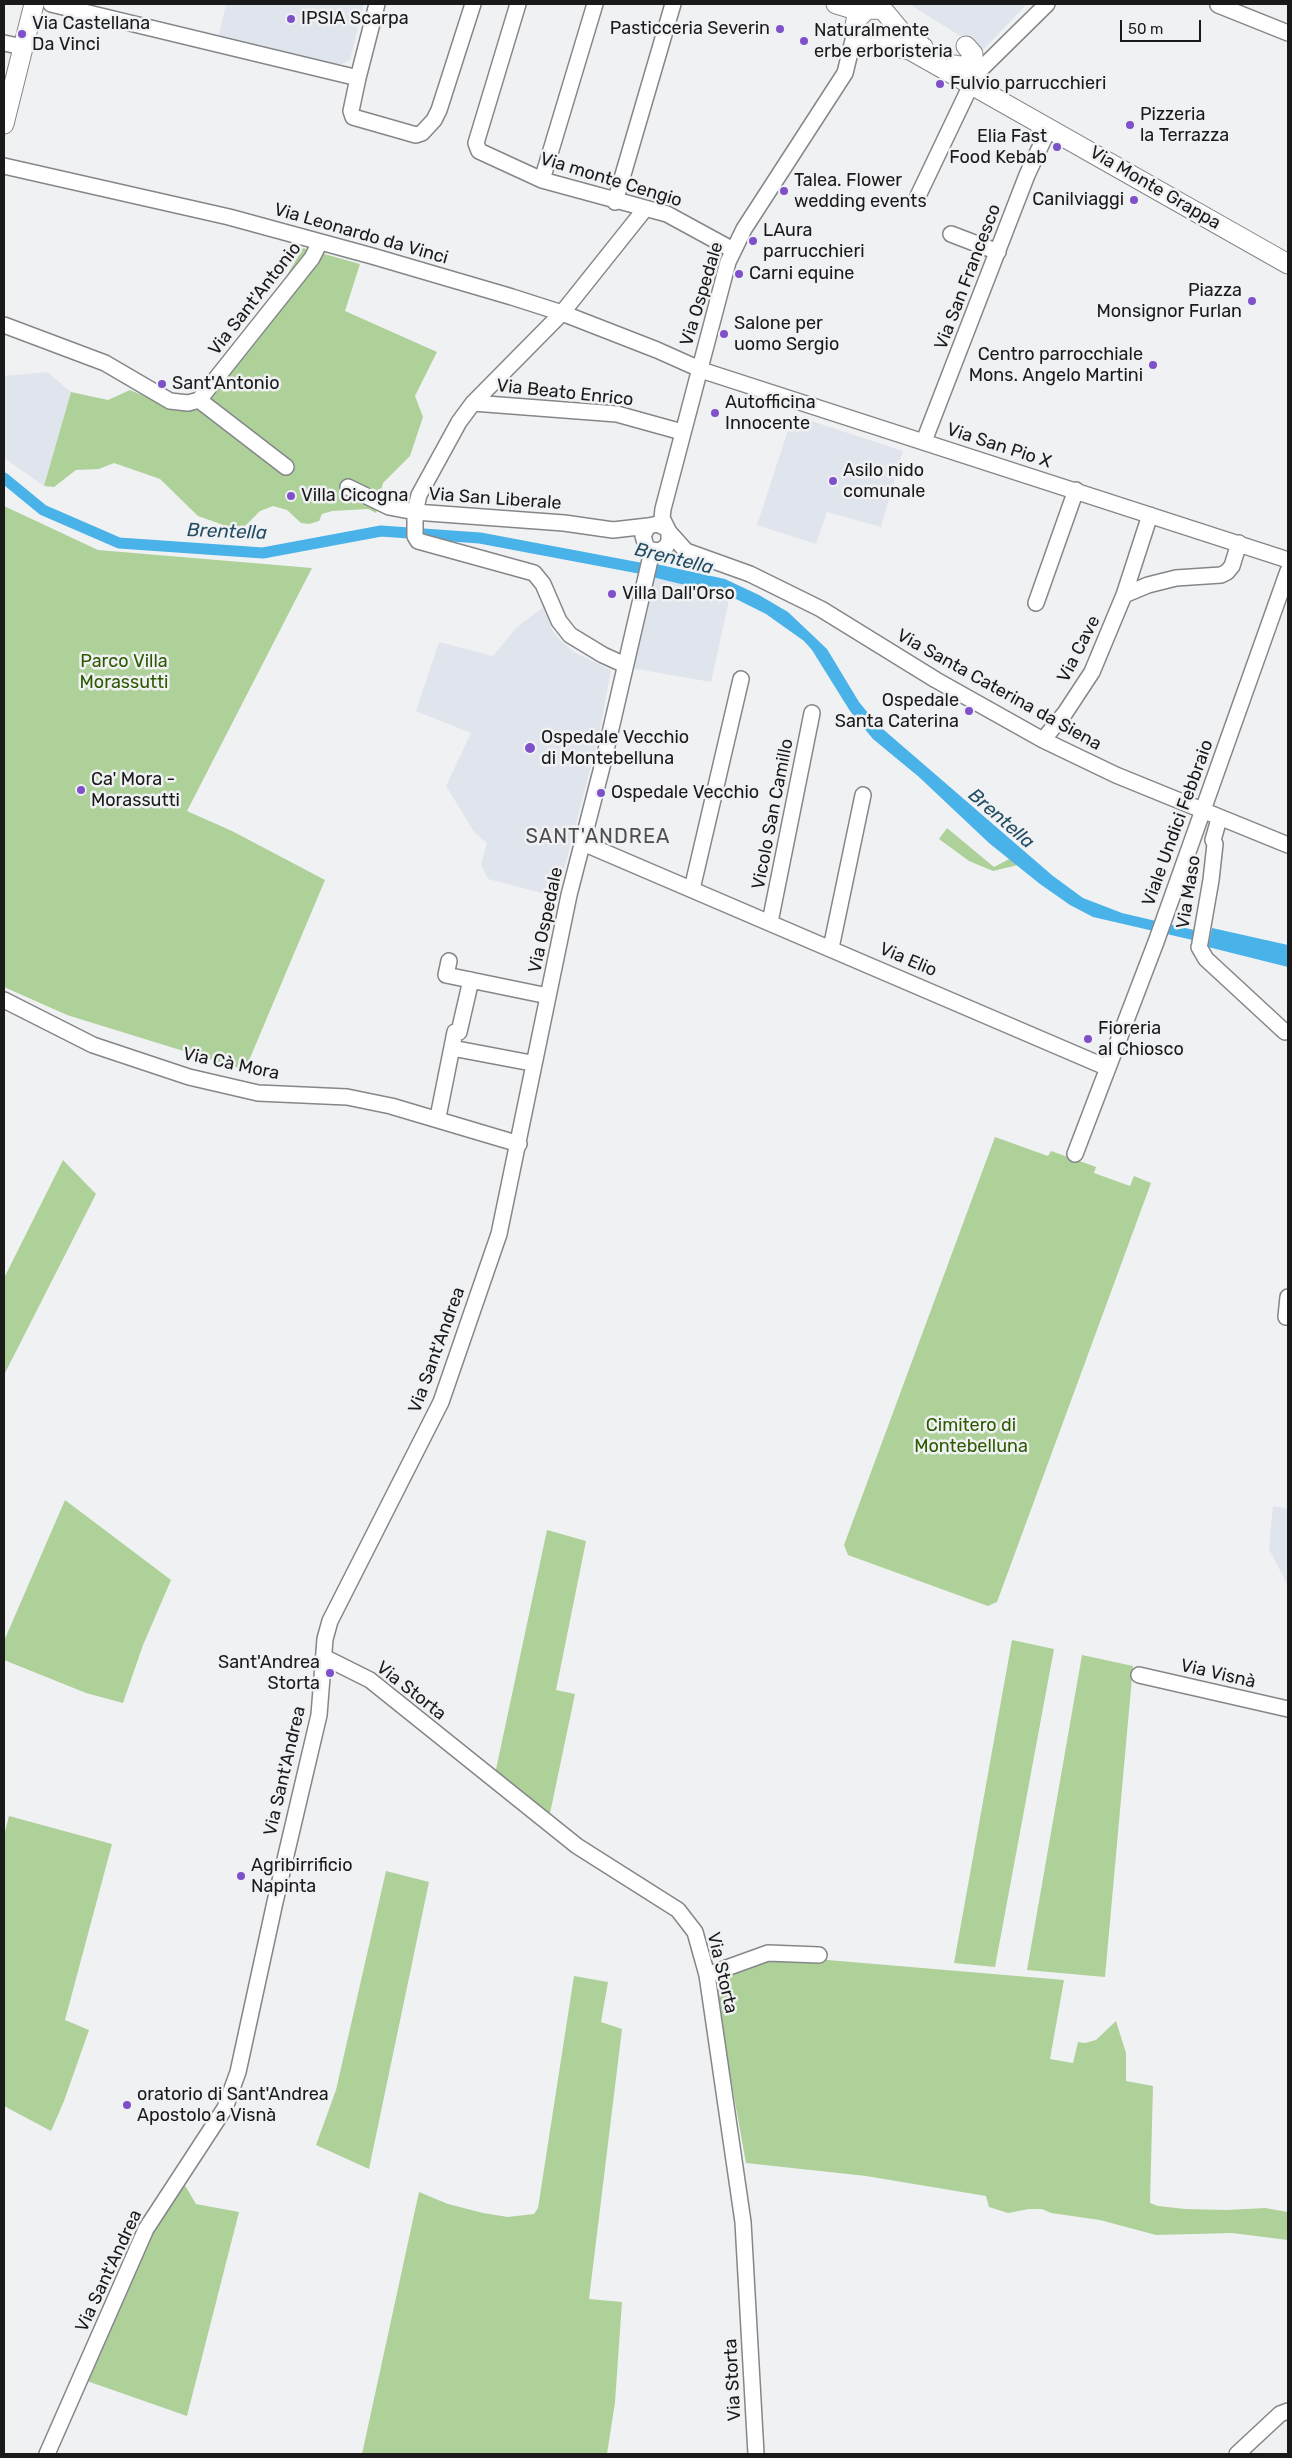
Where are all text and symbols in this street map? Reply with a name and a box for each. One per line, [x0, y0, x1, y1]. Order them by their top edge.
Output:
place label: IPSIA Scarpa [301, 8, 409, 30]
scale bar [1122, 10, 1203, 42]
place label: Via Castellana Da Vinci [32, 13, 150, 56]
marker: IPSIA Scarpa [285, 13, 297, 25]
place label: Pasticceria Severin [610, 18, 770, 40]
place label: Naturalmente erbe erboristeria [814, 20, 953, 62]
text: 50 m [1128, 20, 1163, 38]
marker: Pasticceria Severin [774, 23, 786, 35]
marker: Via Castellana Da Vinci [16, 28, 28, 40]
marker: Naturalmente erbe erboristeria [798, 35, 810, 47]
place label: Fulvio parrucchieri [950, 73, 1106, 95]
marker: Fulvio parrucchieri [934, 78, 946, 90]
place label: Pizzeria la Terrazza [1140, 104, 1229, 146]
marker: Pizzeria la Terrazza [1124, 119, 1136, 131]
place label: Elia Fast Food Kebab [949, 126, 1047, 168]
marker: Elia Fast Food Kebab [1051, 141, 1063, 153]
street label: Via Monte Grappa [1086, 142, 1224, 234]
street label: Via monte Cengio [537, 148, 685, 212]
place label: Talea. Flower wedding events [794, 170, 927, 212]
marker: Talea. Flower wedding events [778, 185, 790, 197]
place label: Canilviaggi [1032, 189, 1124, 211]
marker: Canilviaggi [1128, 194, 1140, 206]
street label: Via Leonardo da Vinci [271, 199, 451, 269]
street label: Via San Francesco [930, 201, 1006, 353]
place label: LAura parrucchieri [763, 220, 865, 262]
marker: LAura parrucchieri [747, 235, 759, 247]
street label: Via Sant'Antonio [204, 238, 306, 360]
street label: Via Ospedale [676, 239, 728, 349]
place label: Carni equine [749, 263, 854, 285]
marker: Carni equine [733, 268, 745, 280]
place label: Piazza Monsignor Furlan [1096, 280, 1242, 322]
marker: Piazza Monsignor Furlan [1246, 295, 1258, 307]
place label: Salone per uomo Sergio [734, 313, 839, 356]
marker: Salone per uomo Sergio [718, 328, 730, 340]
place label: Centro parrocchiale Mons. Angelo Martini [969, 344, 1143, 386]
marker: Centro parrocchiale Mons. Angelo Martini [1147, 359, 1159, 371]
place label: Sant'Antonio [172, 373, 279, 395]
street label: Via Beato Enrico [496, 375, 634, 411]
marker: Sant'Antonio [156, 378, 168, 390]
place label: Autofficina Innocente [725, 392, 816, 434]
marker: Autofficina Innocente [709, 407, 721, 419]
street label: Via San Pio X [944, 419, 1054, 473]
place label: Asilo nido comunale [843, 460, 925, 502]
marker: Asilo nido comunale [827, 475, 839, 487]
street label: Via San Liberale [428, 484, 562, 514]
place label: Villa Cicogna [301, 485, 408, 507]
marker: Villa Cicogna [285, 490, 297, 502]
water label: Brentella [187, 519, 267, 545]
water label: Brentella [632, 538, 716, 580]
place label: Villa Dall'Orso [622, 583, 735, 605]
marker: Villa Dall'Orso [606, 588, 618, 600]
street label: Via Cave [1053, 612, 1105, 686]
street label: Via Santa Caterina da Siena [893, 625, 1105, 755]
park label: Parco Villa Morassutti [80, 651, 168, 694]
place label: Ospedale Santa Caterina [835, 690, 959, 732]
marker: Ospedale Santa Caterina [963, 705, 975, 717]
place label: Ospedale Vecchio di Montebelluna [541, 727, 689, 770]
street label: Vicolo San Camillo [748, 737, 798, 891]
street label: Viale Undici Febbraio [1138, 737, 1218, 909]
marker: Ospedale Vecchio di Montebelluna [523, 741, 537, 755]
place label: Ca' Mora - Morassutti [91, 769, 180, 812]
place label: Ospedale Vecchio [611, 782, 759, 804]
marker: Ca' Mora - Morassutti [75, 784, 87, 796]
water label: Brentella [963, 784, 1039, 854]
marker: Ospedale Vecchio [595, 787, 607, 799]
district label: SANT'ANDREA [524, 825, 672, 849]
street label: Via Maso [1173, 854, 1205, 930]
street label: Via Ospedale [524, 865, 568, 975]
street label: Via Elio [876, 938, 940, 982]
place label: Fioreria al Chiosco [1098, 1018, 1184, 1060]
marker: Fioreria al Chiosco [1082, 1033, 1094, 1045]
street label: Via Cà Mora [181, 1043, 281, 1085]
street label: Via Sant'Andrea [404, 1284, 470, 1416]
park label: Cimitero di Montebelluna [914, 1415, 1028, 1458]
place label: Sant'Andrea Storta [218, 1652, 320, 1695]
street label: Via Visnà [1178, 1655, 1258, 1693]
street label: Via Storta [372, 1657, 450, 1725]
marker: Sant'Andrea Storta [324, 1667, 336, 1679]
street label: Via Sant'Andrea [260, 1704, 310, 1838]
place label: Agribirrificio Napinta [251, 1855, 352, 1898]
marker: Agribirrificio Napinta [235, 1870, 247, 1882]
street label: Via Storta [702, 1930, 742, 2016]
place label: oratorio di Sant'Andrea Apostolo a Visnà [137, 2084, 329, 2126]
marker: oratorio di Sant'Andrea Apostolo a Visnà [121, 2099, 133, 2111]
street label: Via Sant'Andrea [71, 2206, 147, 2336]
street label: Via Storta [720, 2338, 746, 2422]

